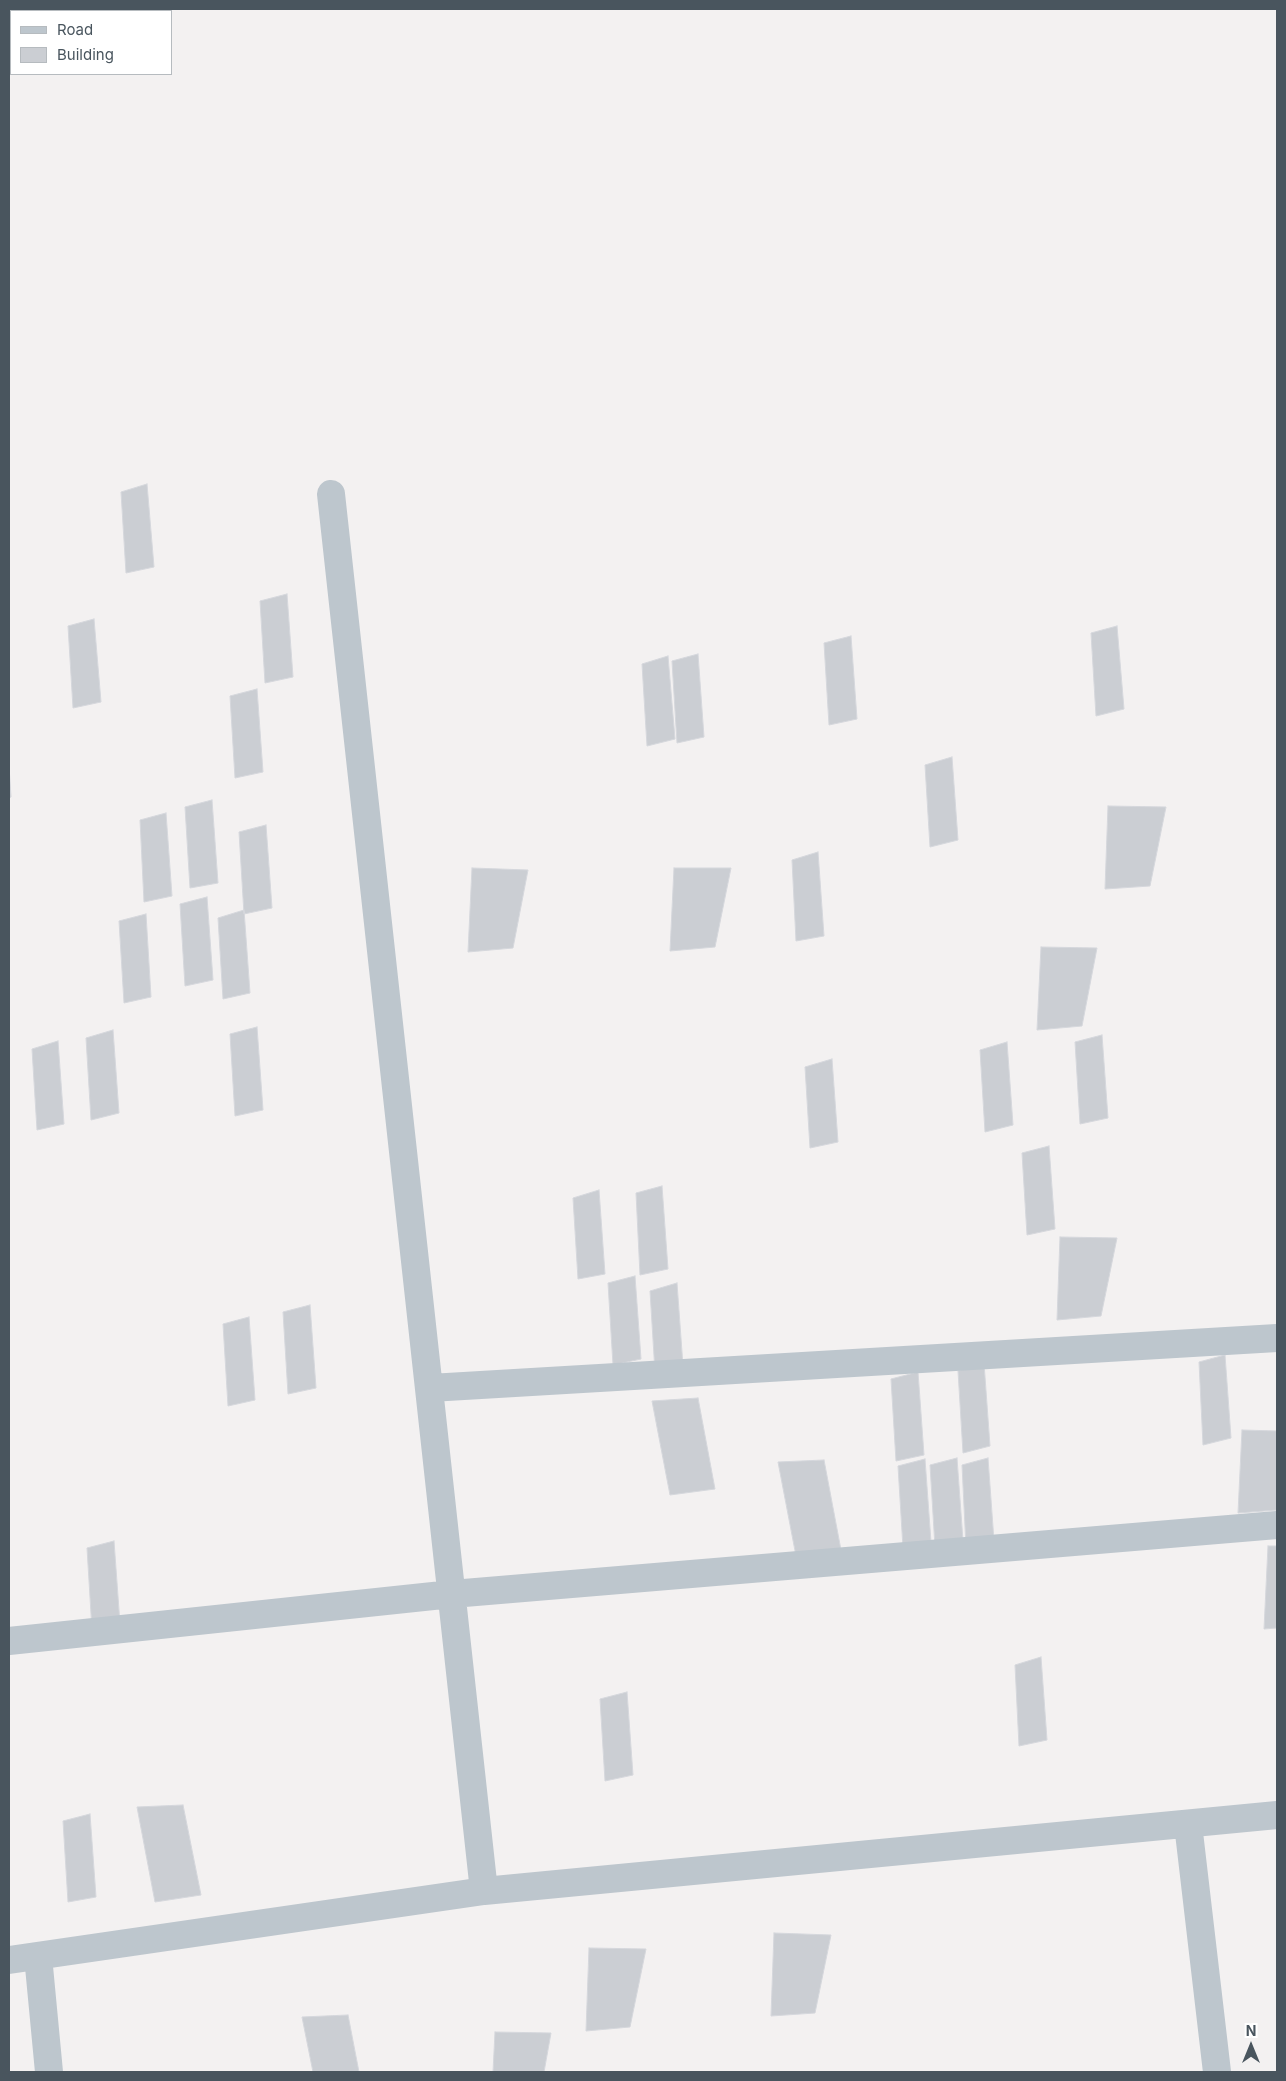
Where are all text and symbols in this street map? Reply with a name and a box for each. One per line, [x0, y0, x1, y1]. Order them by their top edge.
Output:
legend [10, 10, 172, 75]
text: Road [57, 20, 93, 39]
text: Building [57, 45, 114, 64]
north arrow [1226, 2021, 1276, 2071]
text: N [1246, 2022, 1256, 2039]

